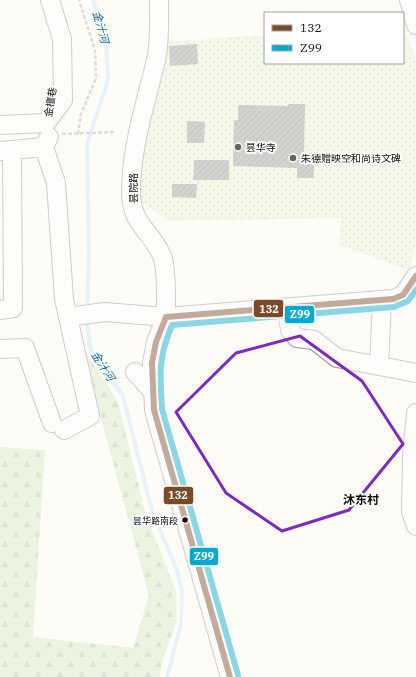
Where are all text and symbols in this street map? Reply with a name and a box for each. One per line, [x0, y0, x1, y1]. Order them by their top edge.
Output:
water label: 金汁河 [90, 9, 113, 47]
legend [264, 12, 404, 64]
text: 132 [300, 20, 322, 35]
text: Z99 [300, 40, 322, 55]
street label: 金檀巷 [42, 86, 59, 118]
place label: 昙华寺 [246, 141, 276, 154]
marker: 昙华寺 [233, 142, 243, 152]
place label: 朱德赠映空和尚诗文碑 [301, 152, 401, 165]
marker: 朱德赠映空和尚诗文碑 [288, 153, 298, 163]
street label: 昙院路 [127, 173, 140, 203]
line badge: 132 [253, 299, 284, 318]
text: 132 [259, 302, 279, 316]
line badge: Z99 [284, 305, 315, 324]
text: Z99 [290, 307, 311, 321]
water label: 金汁河 [88, 348, 119, 385]
line badge: 132 [163, 486, 194, 505]
text: 132 [168, 488, 188, 502]
district label: 沐东村 [343, 492, 379, 507]
place label: 昙华路南段 [133, 515, 178, 526]
marker: 昙华路南段 [180, 515, 190, 525]
line badge: Z99 [189, 547, 219, 566]
text: Z99 [194, 549, 215, 563]

